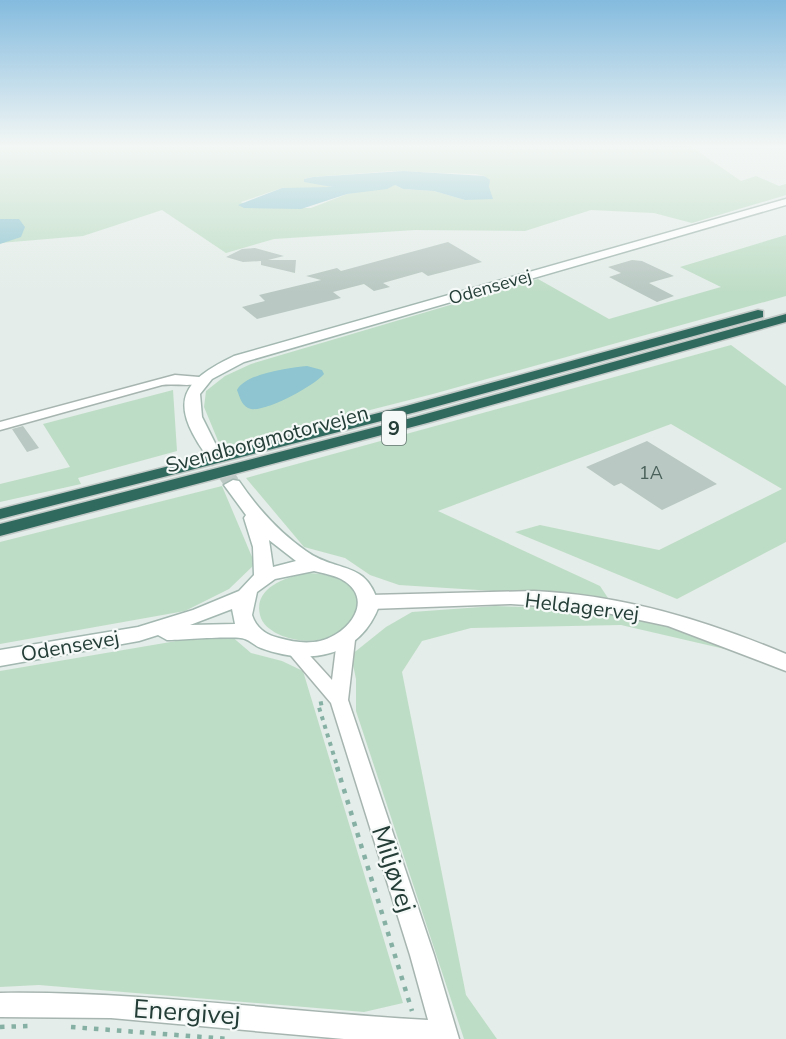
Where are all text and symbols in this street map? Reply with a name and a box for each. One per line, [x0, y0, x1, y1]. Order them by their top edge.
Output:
street label: Odensevej [446, 264, 534, 310]
street label: Svendborgmotorvejen [162, 398, 372, 480]
road number: 9 [382, 411, 406, 445]
house number: 1A [639, 461, 663, 485]
street label: Heldagervej [523, 586, 641, 628]
street label: Odensevej [19, 624, 121, 668]
street label: Miljøvej [363, 821, 424, 917]
street label: Energivej [132, 991, 242, 1034]

